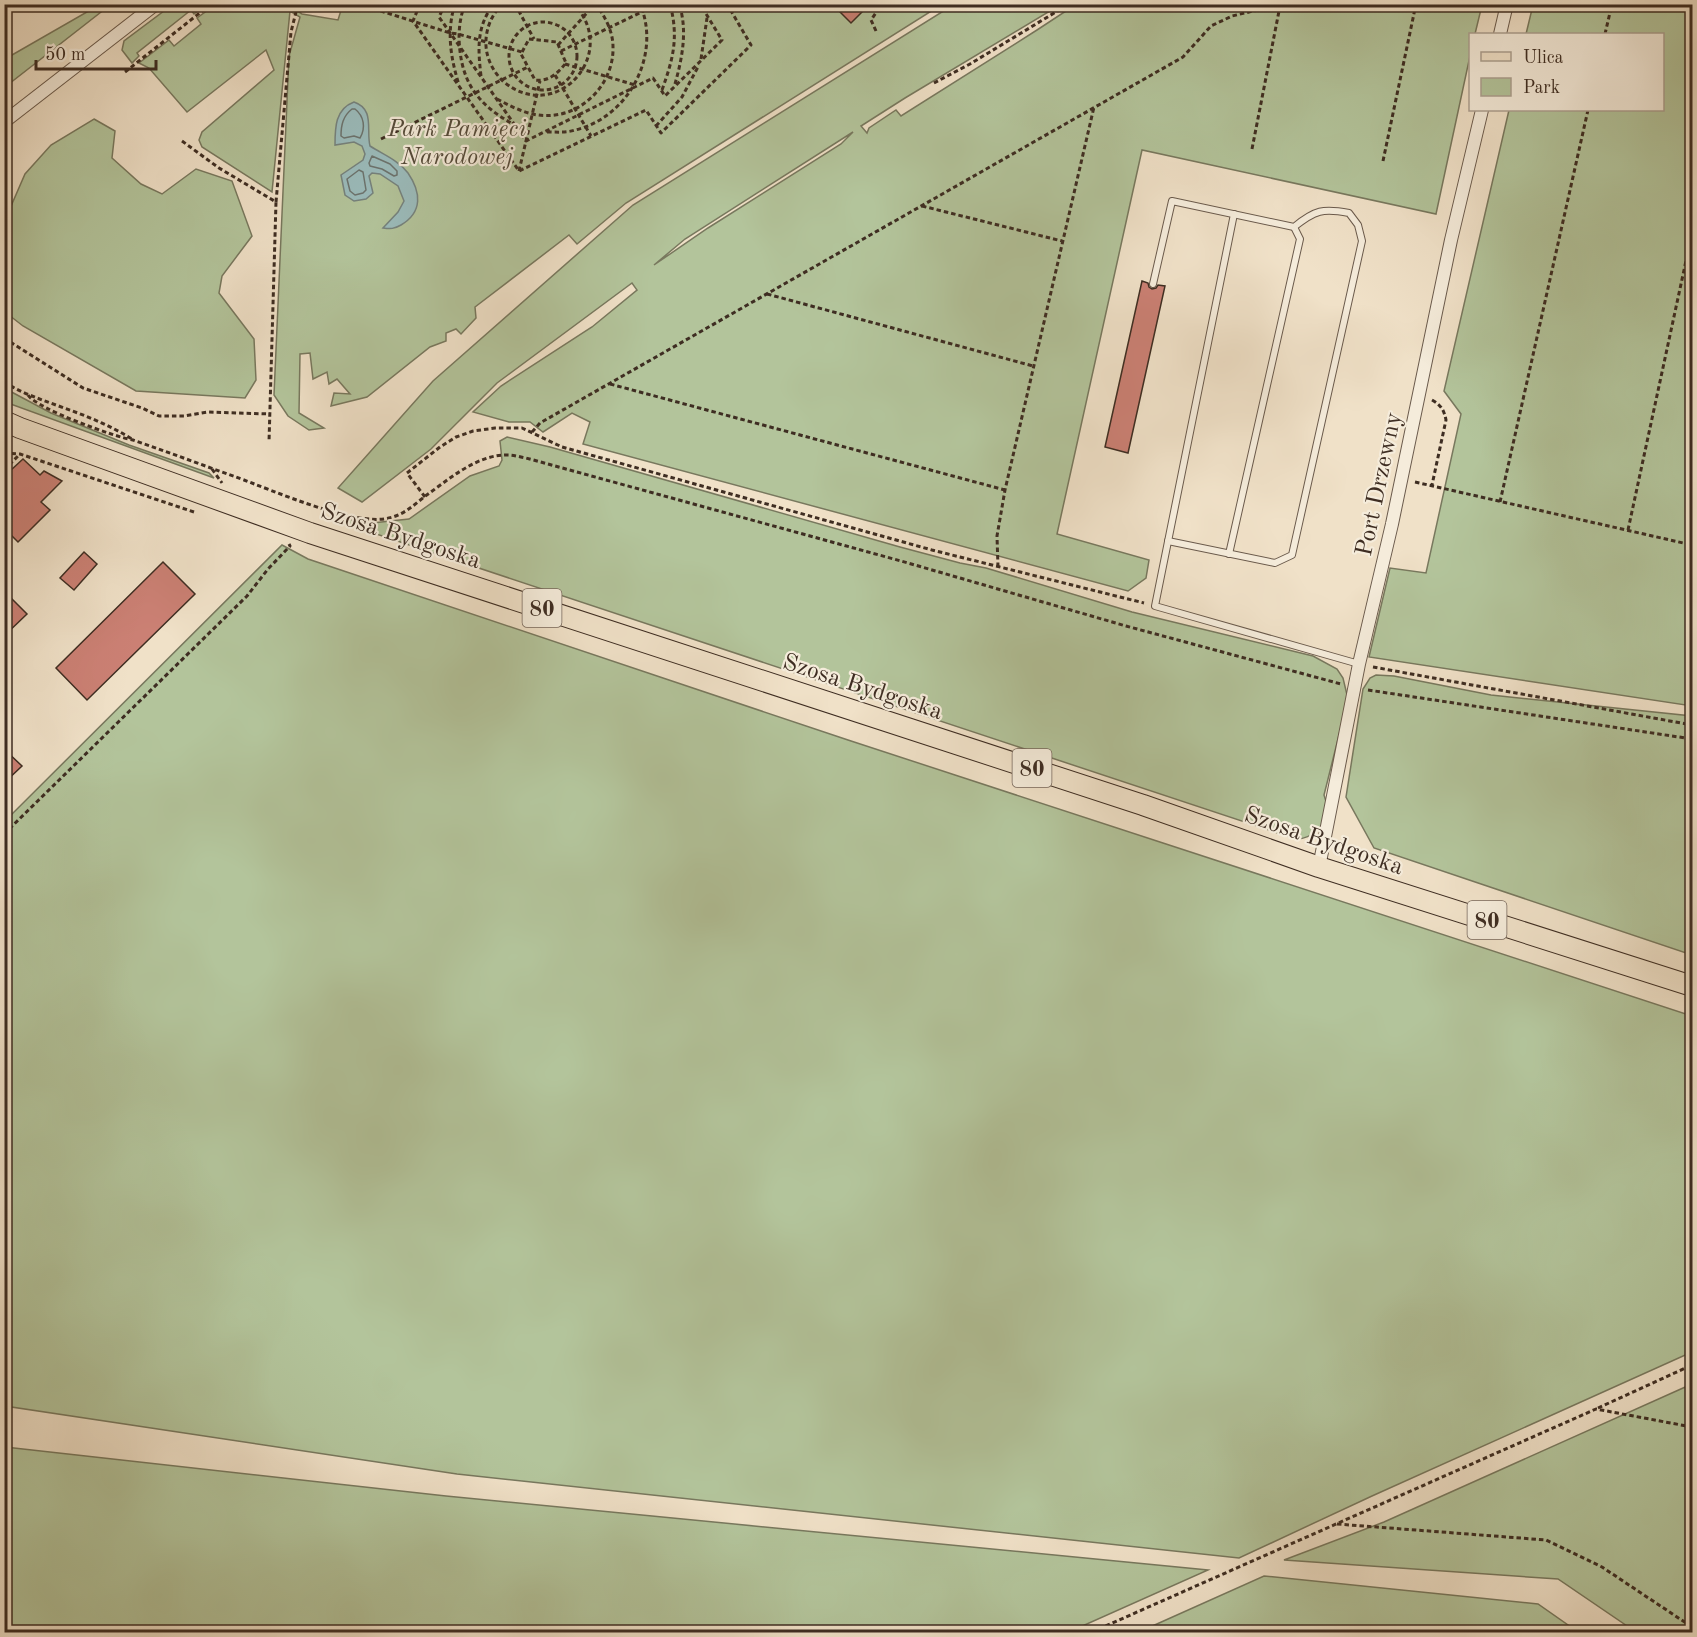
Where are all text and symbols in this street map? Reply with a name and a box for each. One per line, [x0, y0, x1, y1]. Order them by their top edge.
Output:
scale bar [36, 33, 156, 71]
legend [1469, 33, 1664, 111]
text: 50 m [45, 46, 85, 64]
text: Ulica [1523, 49, 1564, 67]
text: Park [1523, 79, 1560, 97]
park label: Park Pamięci Narodowej [386, 118, 527, 170]
street label: Port Drzewny [1353, 410, 1407, 559]
street label: Szosa Bydgoska [317, 500, 483, 574]
road number: 80 [522, 589, 562, 627]
street label: Szosa Bydgoska [779, 651, 945, 725]
road number: 80 [1012, 749, 1052, 787]
street label: Szosa Bydgoska [1241, 803, 1406, 880]
road number: 80 [1468, 901, 1506, 939]

